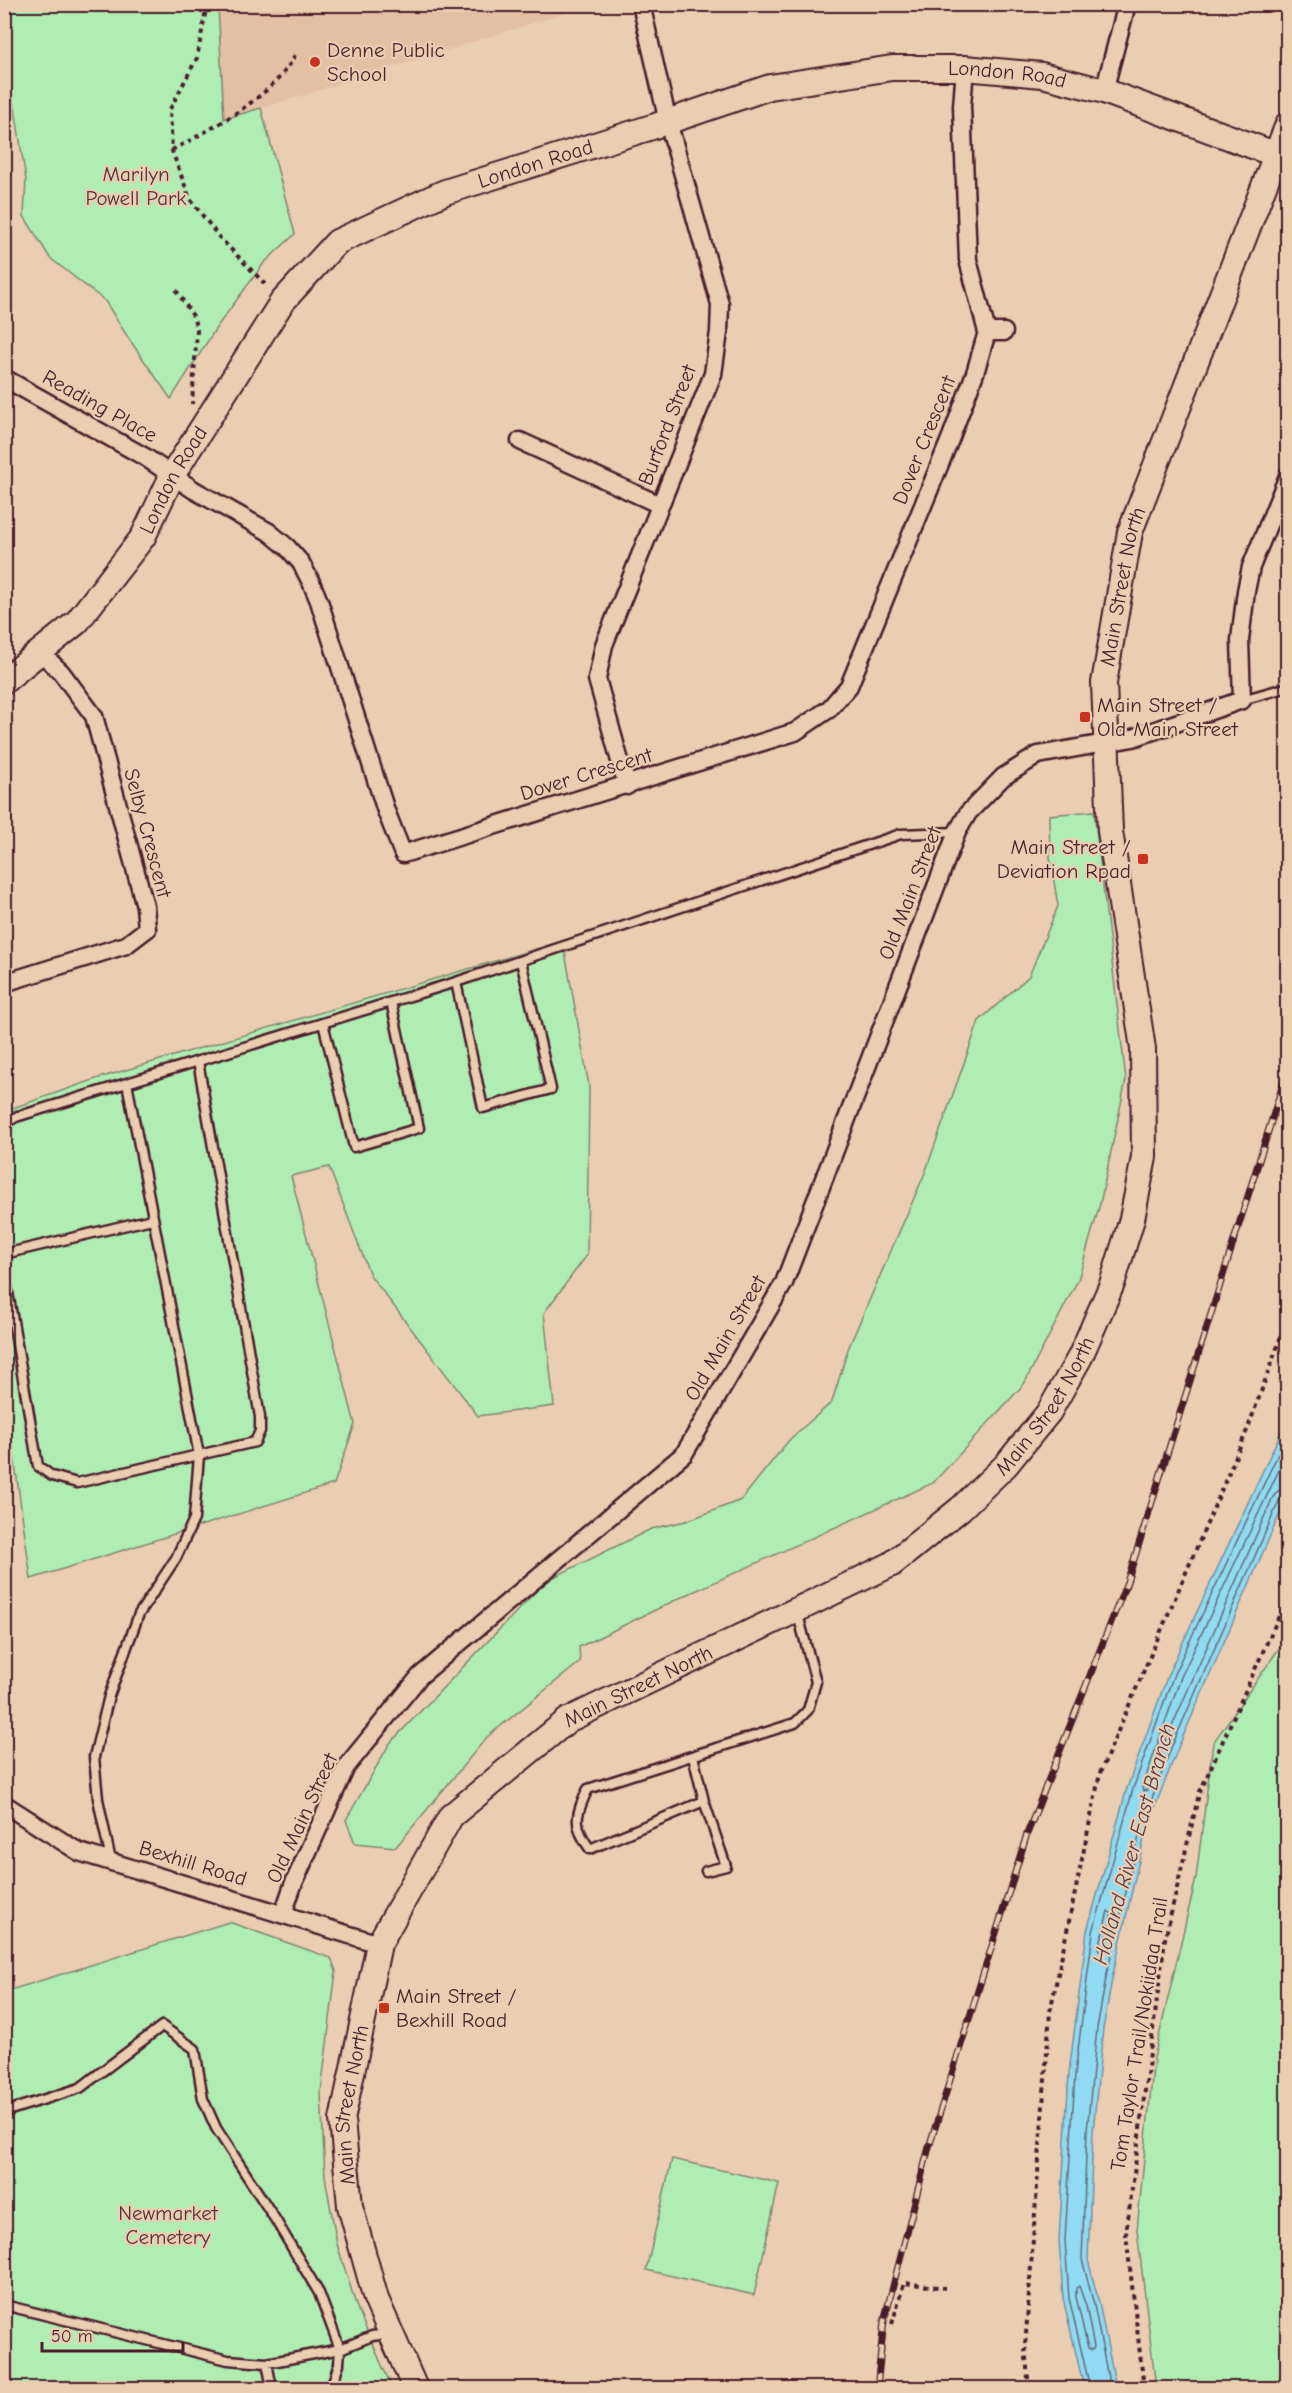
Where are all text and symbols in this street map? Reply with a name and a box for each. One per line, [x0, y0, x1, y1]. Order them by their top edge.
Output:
place label: Denne Public School [327, 38, 445, 86]
marker: Denne Public School [308, 55, 322, 69]
street label: London Road [948, 56, 1069, 93]
street label: London Road [475, 134, 596, 193]
park label: Marilyn Powell Park [86, 162, 186, 210]
street label: Burford Street [633, 360, 701, 489]
street label: Reading Place [39, 365, 161, 447]
street label: Dover Crescent [887, 371, 961, 508]
street label: London Road [134, 422, 212, 538]
street label: Main Street North [1095, 503, 1151, 668]
place label: Main Street / Old Main Street [1097, 693, 1239, 741]
marker: Main Street / Old Main Street [1078, 710, 1092, 724]
street label: Dover Crescent [517, 742, 656, 805]
street label: Selby Crescent [119, 766, 177, 901]
street label: Old Main Street [874, 822, 947, 963]
place label: Main Street / Deviation Rpad [997, 835, 1131, 883]
marker: Main Street / Deviation Rpad [1136, 852, 1150, 866]
street label: Old Main Street [679, 1270, 771, 1405]
street label: Main Street North [991, 1333, 1099, 1481]
street label: Main Street North [560, 1640, 716, 1732]
water label: Holland River East Branch [1087, 1720, 1181, 1968]
street label: Old Main Street [261, 1748, 343, 1887]
street label: Bexhill Road [136, 1835, 250, 1891]
street label: Tom Taylor Trail/Nokiidaa Trail [1106, 1896, 1172, 2172]
place label: Main Street / Bexhill Road [396, 1984, 517, 2032]
marker: Main Street / Bexhill Road [377, 2001, 391, 2015]
street label: Main Street North [330, 2023, 374, 2186]
park label: Newmarket Cemetery [118, 2201, 219, 2249]
scale bar [42, 2315, 183, 2353]
text: 50 m [51, 2326, 93, 2347]

